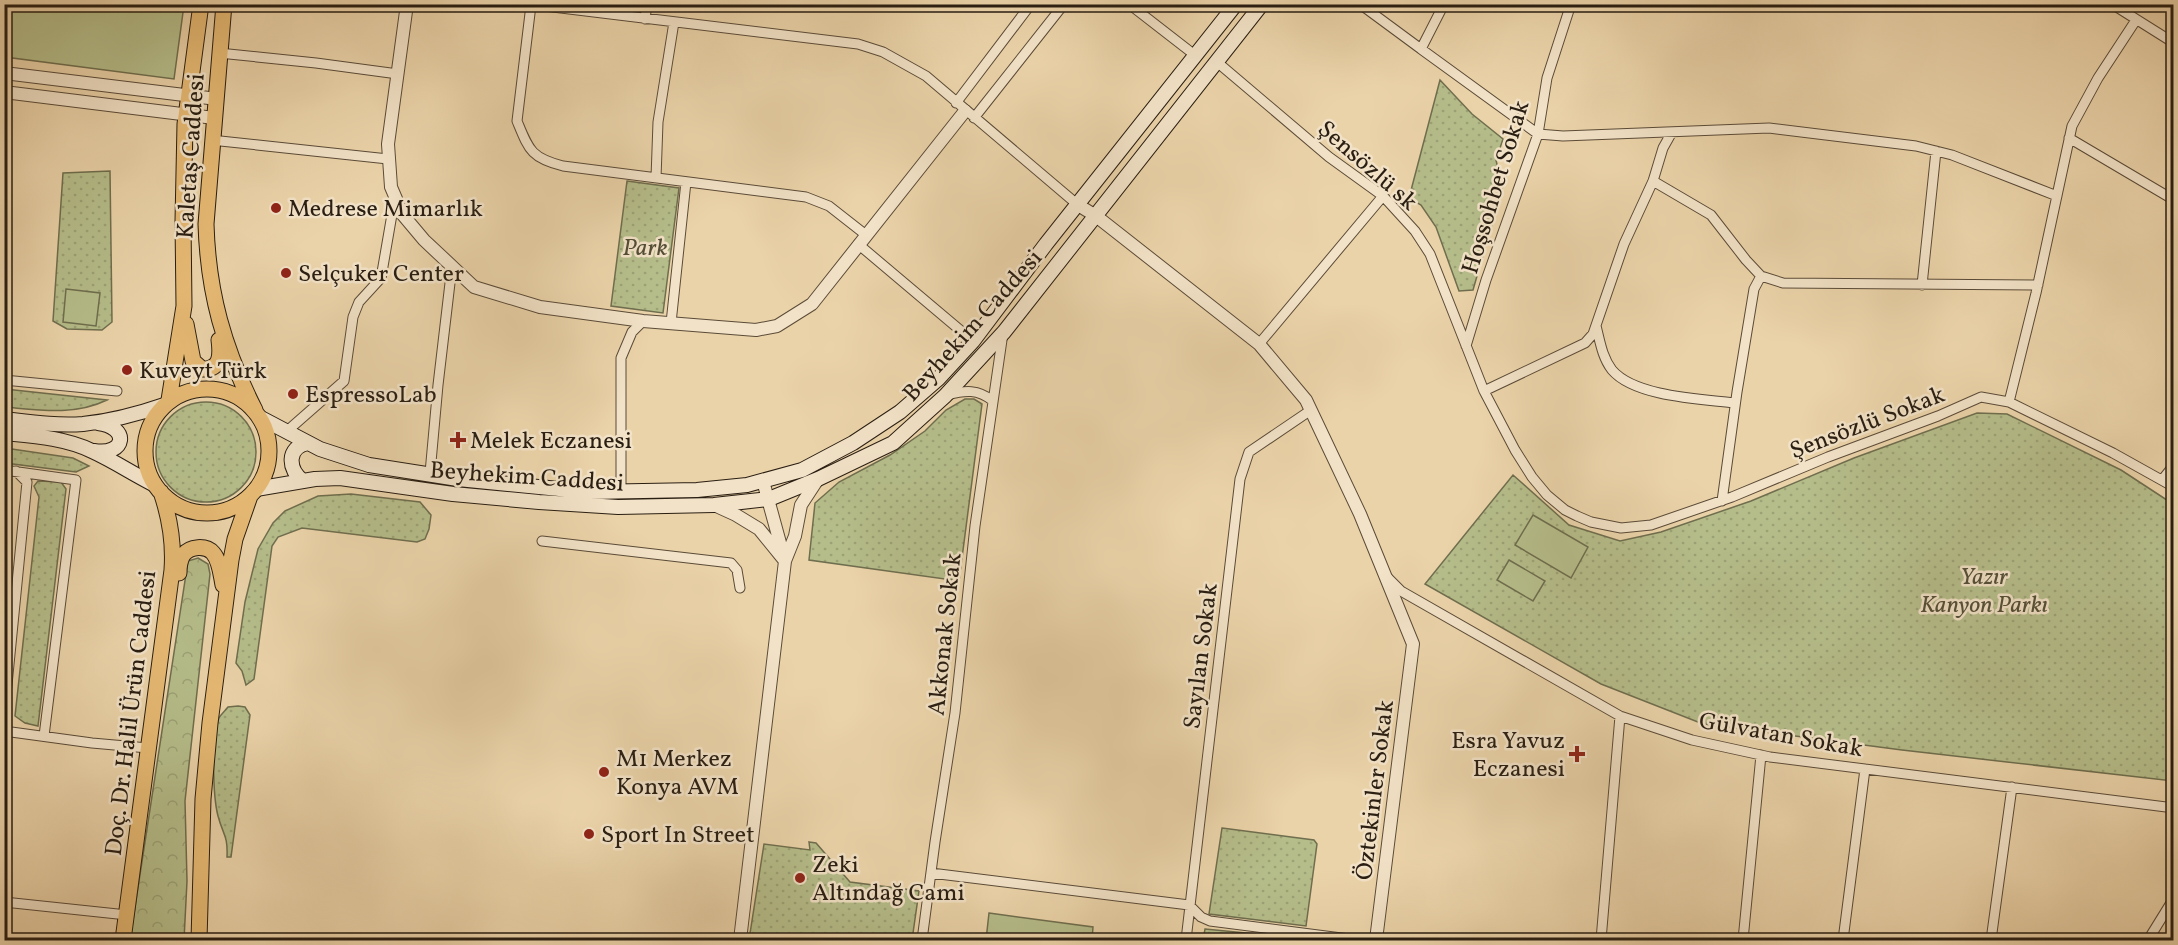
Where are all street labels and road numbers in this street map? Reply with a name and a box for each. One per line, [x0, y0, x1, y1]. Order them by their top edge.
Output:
street label: Kaletaş Caddesi [169, 72, 215, 240]
street label: Hoşsohbet Sokak [1454, 97, 1539, 279]
street label: Şensözlü sk [1309, 113, 1424, 220]
street label: Beyhekim Caddesi [896, 243, 1051, 410]
street label: Şensözlü Sokak [1785, 379, 1950, 469]
street label: Beyhekim Caddesi [429, 454, 625, 502]
street label: Akkonak Sokak [921, 551, 971, 717]
street label: Doç. Dr. Halil Ürün Caddesi [98, 569, 166, 858]
street label: Sayılan Sokak [1176, 581, 1228, 731]
street label: Öztekinler Sokak [1348, 698, 1404, 882]
street label: Gülvatan Sokak [1696, 705, 1865, 767]

